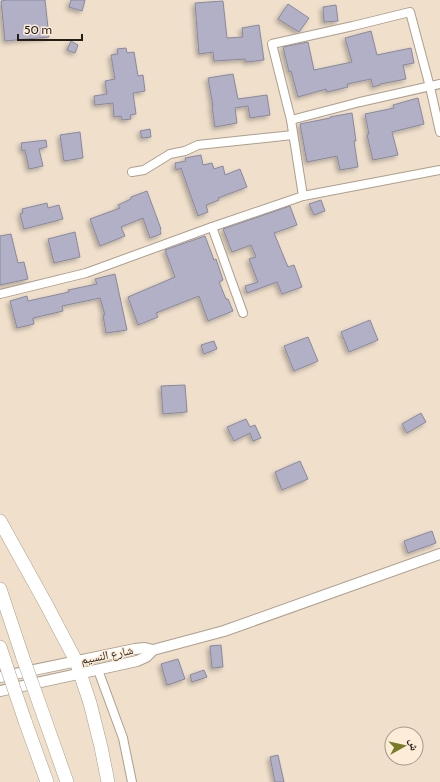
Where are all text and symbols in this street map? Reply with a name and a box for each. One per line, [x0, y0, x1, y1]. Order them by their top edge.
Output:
scale bar [18, 16, 82, 42]
text: 50 m [24, 22, 52, 37]
street label: شارع النسيم [79, 642, 135, 668]
north arrow [384, 726, 424, 766]
text: ش [405, 738, 422, 752]

